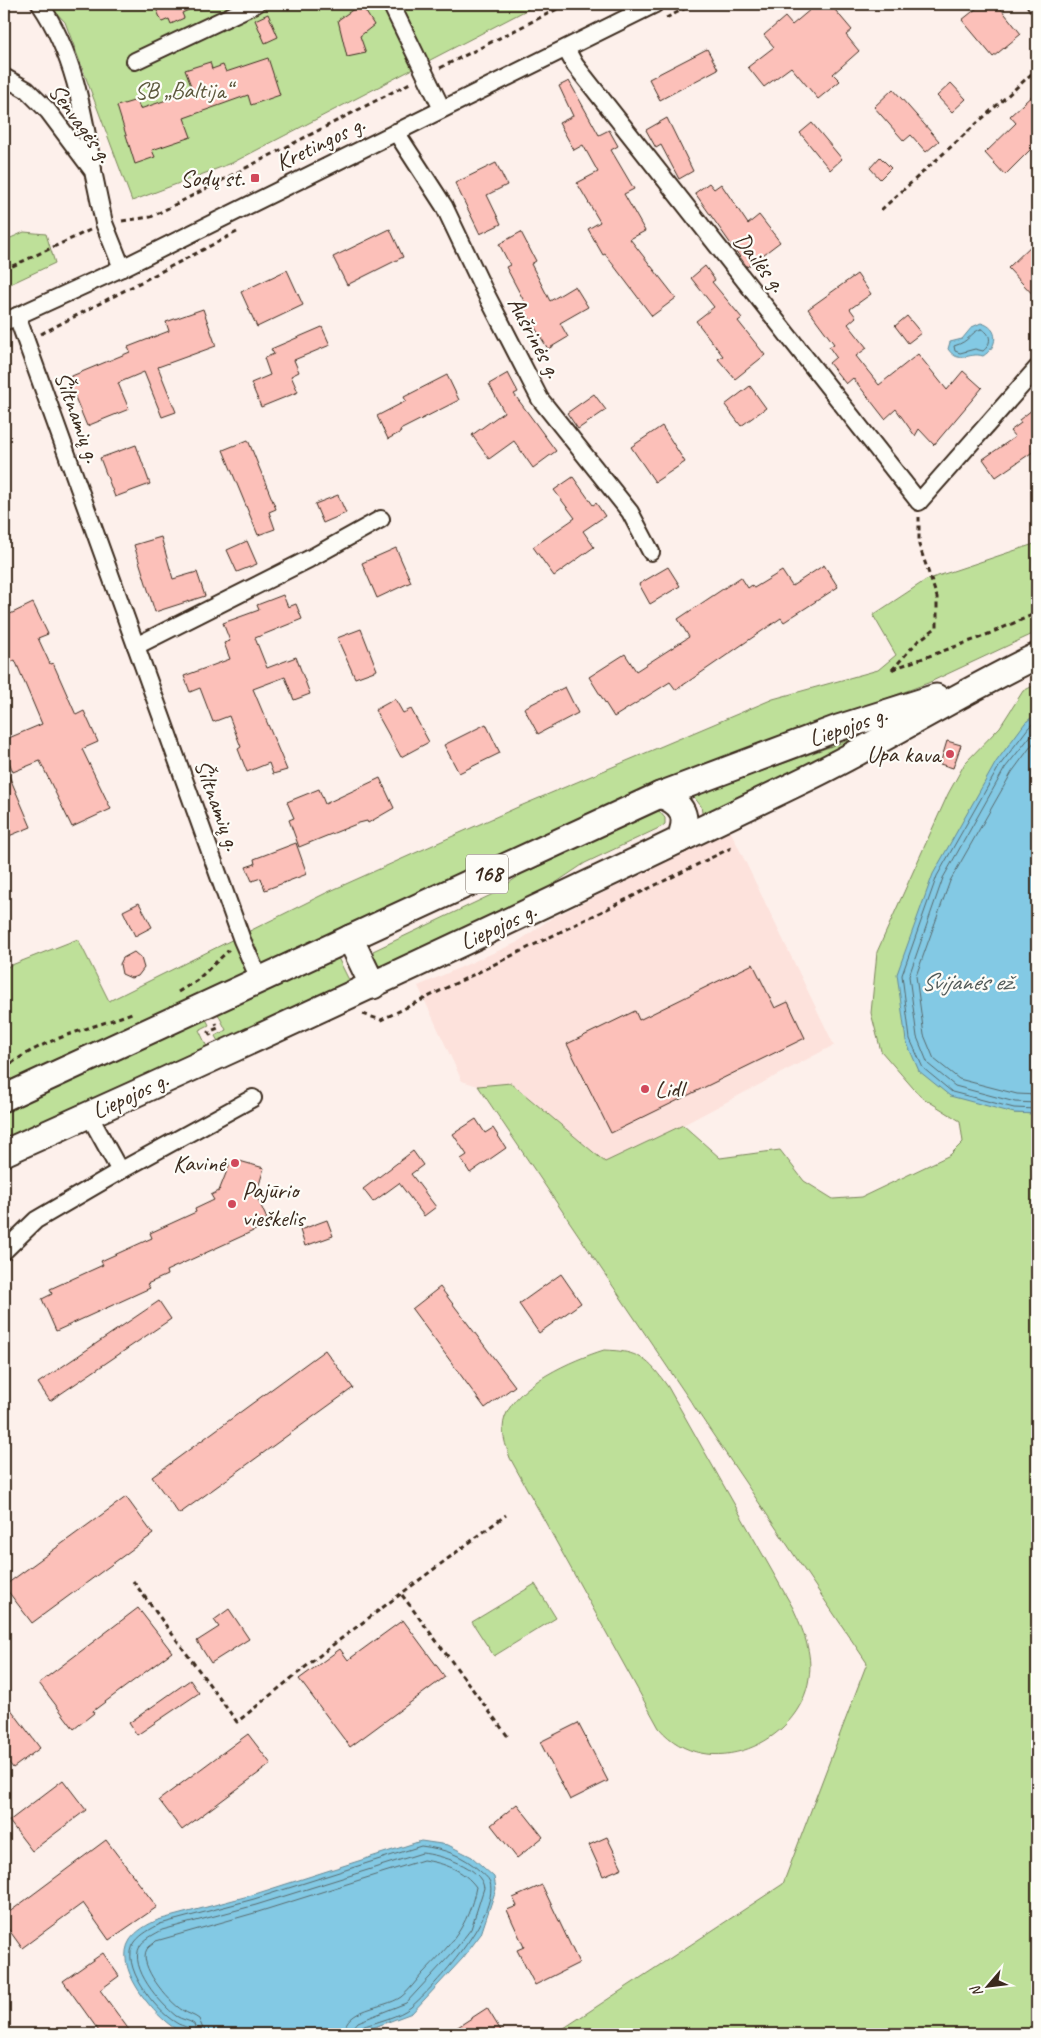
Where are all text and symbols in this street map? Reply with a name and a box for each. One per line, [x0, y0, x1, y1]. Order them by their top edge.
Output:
park label: SB „Baltija“ [135, 75, 237, 105]
street label: Senvagės g. [42, 77, 120, 169]
street label: Kretingos g. [270, 108, 370, 177]
place label: Sodų st. [180, 163, 245, 193]
marker: Sodų st. [249, 172, 261, 184]
street label: Dailės g. [727, 226, 793, 298]
street label: Aušrinės g. [501, 291, 569, 383]
street label: Šiltnamių g. [48, 367, 108, 467]
street label: Liepojos g. [805, 699, 891, 753]
place label: Upa kava [867, 739, 942, 769]
marker: Upa kava [944, 748, 956, 760]
street label: Šiltnamių g. [188, 755, 248, 855]
road number: 168 [466, 854, 508, 894]
street label: Liepojos g. [455, 895, 541, 957]
water label: Svijanės ež. [921, 966, 1017, 998]
street label: Liepojos g. [87, 1064, 173, 1126]
place label: Lidl [655, 1074, 687, 1104]
marker: Lidl [639, 1083, 651, 1095]
place label: Kavinė [173, 1148, 227, 1178]
marker: Kavinė [229, 1157, 241, 1169]
place label: Pajūrio vieškelis [242, 1175, 306, 1233]
marker: Pajūrio vieškelis [226, 1198, 238, 1210]
north arrow [964, 1960, 1014, 2010]
text: N [966, 1982, 987, 2000]

